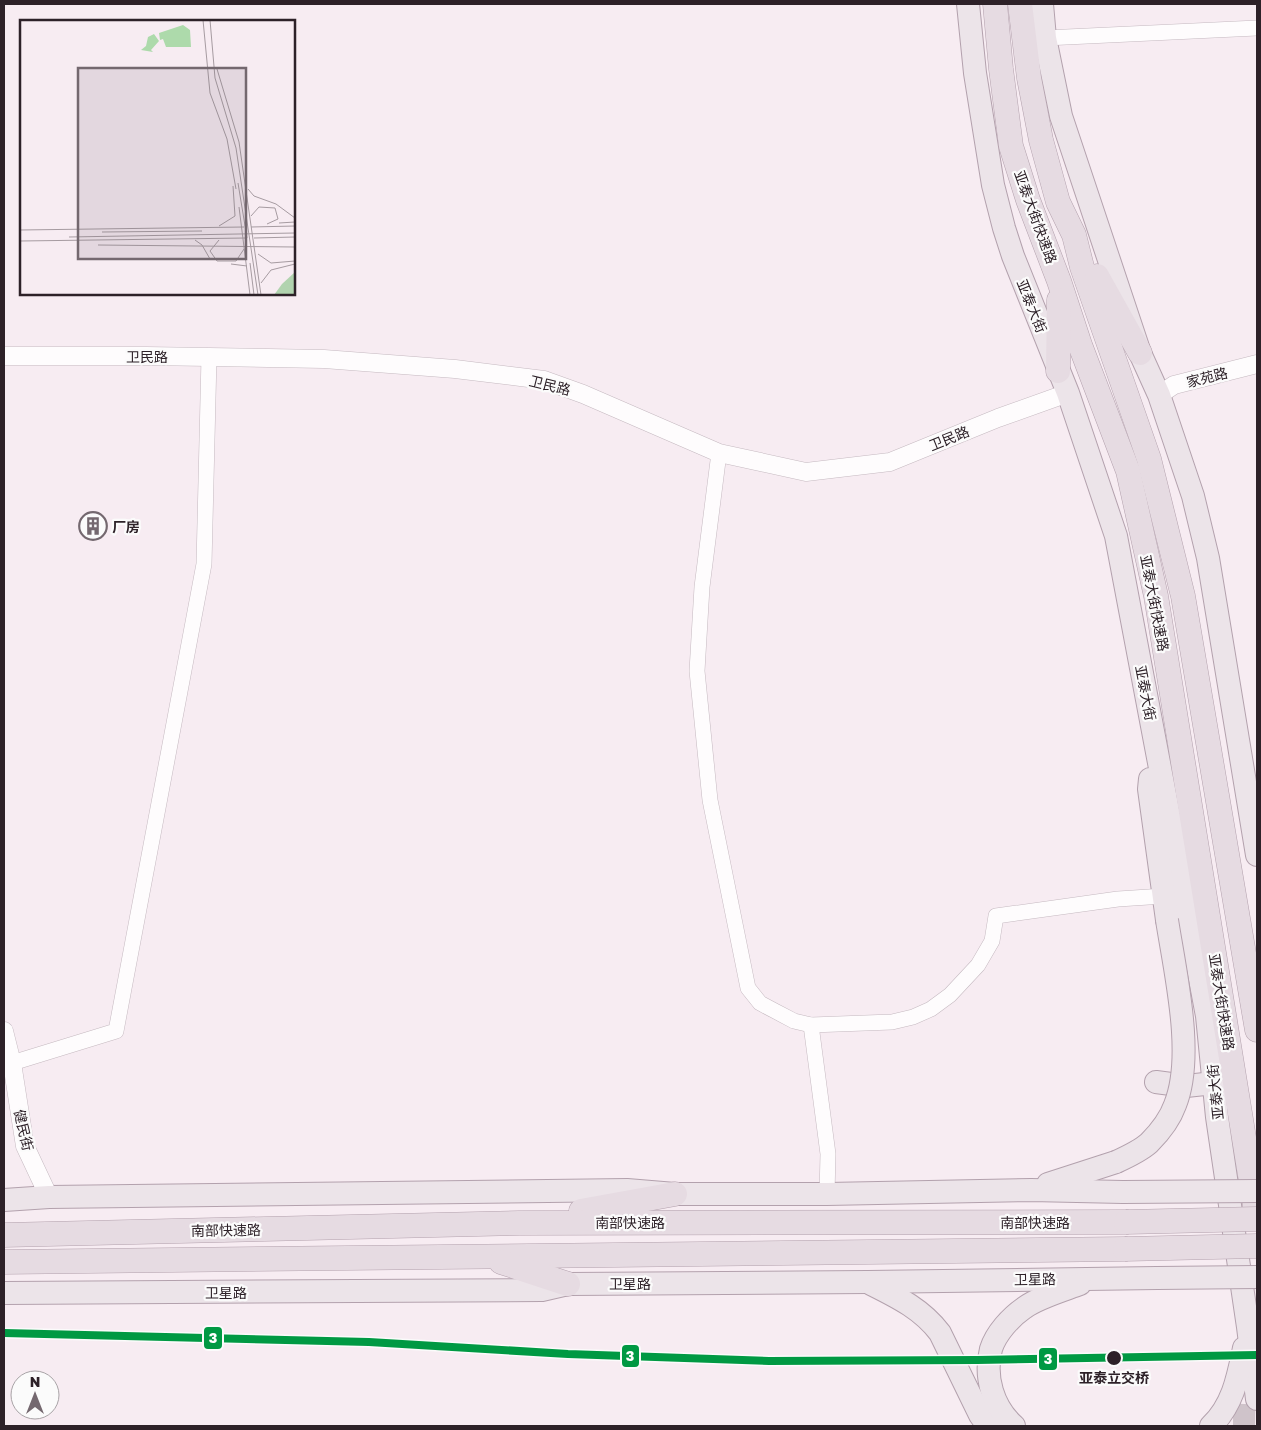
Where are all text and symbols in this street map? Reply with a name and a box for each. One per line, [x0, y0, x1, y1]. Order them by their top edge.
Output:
inset map [20, 20, 295, 295]
street label: 亚泰大街快速路 [1011, 168, 1061, 266]
street label: 亚泰大街 [1014, 277, 1050, 335]
street label: 卫民路 [126, 348, 168, 365]
street label: 家苑路 [1185, 364, 1229, 390]
street label: 卫民路 [528, 372, 572, 398]
street label: 卫民路 [926, 422, 972, 454]
building icon: 厂房 [78, 511, 108, 541]
place label: 厂房 [112, 518, 140, 535]
street label: 亚泰大街快速路 [1137, 553, 1173, 653]
street label: 亚泰大街 [1132, 664, 1160, 722]
street label: 亚泰大街快速路 [1206, 952, 1238, 1052]
street label: 亚泰大街 [1204, 1063, 1226, 1121]
street label: 健民街 [11, 1108, 37, 1152]
street label: 南部快速路 [595, 1214, 665, 1231]
street label: 南部快速路 [1000, 1214, 1070, 1231]
street label: 南部快速路 [191, 1221, 261, 1239]
street label: 卫星路 [1014, 1270, 1056, 1288]
street label: 卫星路 [609, 1275, 651, 1292]
street label: 卫星路 [205, 1284, 247, 1301]
line badge: 3 [203, 1326, 223, 1350]
text: 3 [209, 1329, 217, 1346]
line badge: 3 [621, 1344, 640, 1368]
text: 3 [626, 1347, 634, 1364]
line badge: 3 [1038, 1347, 1058, 1371]
marker: 亚泰立交桥 [1105, 1349, 1123, 1367]
text: 3 [1044, 1350, 1052, 1367]
place label: 亚泰立交桥 [1079, 1369, 1149, 1386]
north arrow [10, 1370, 60, 1420]
text: N [30, 1373, 40, 1390]

